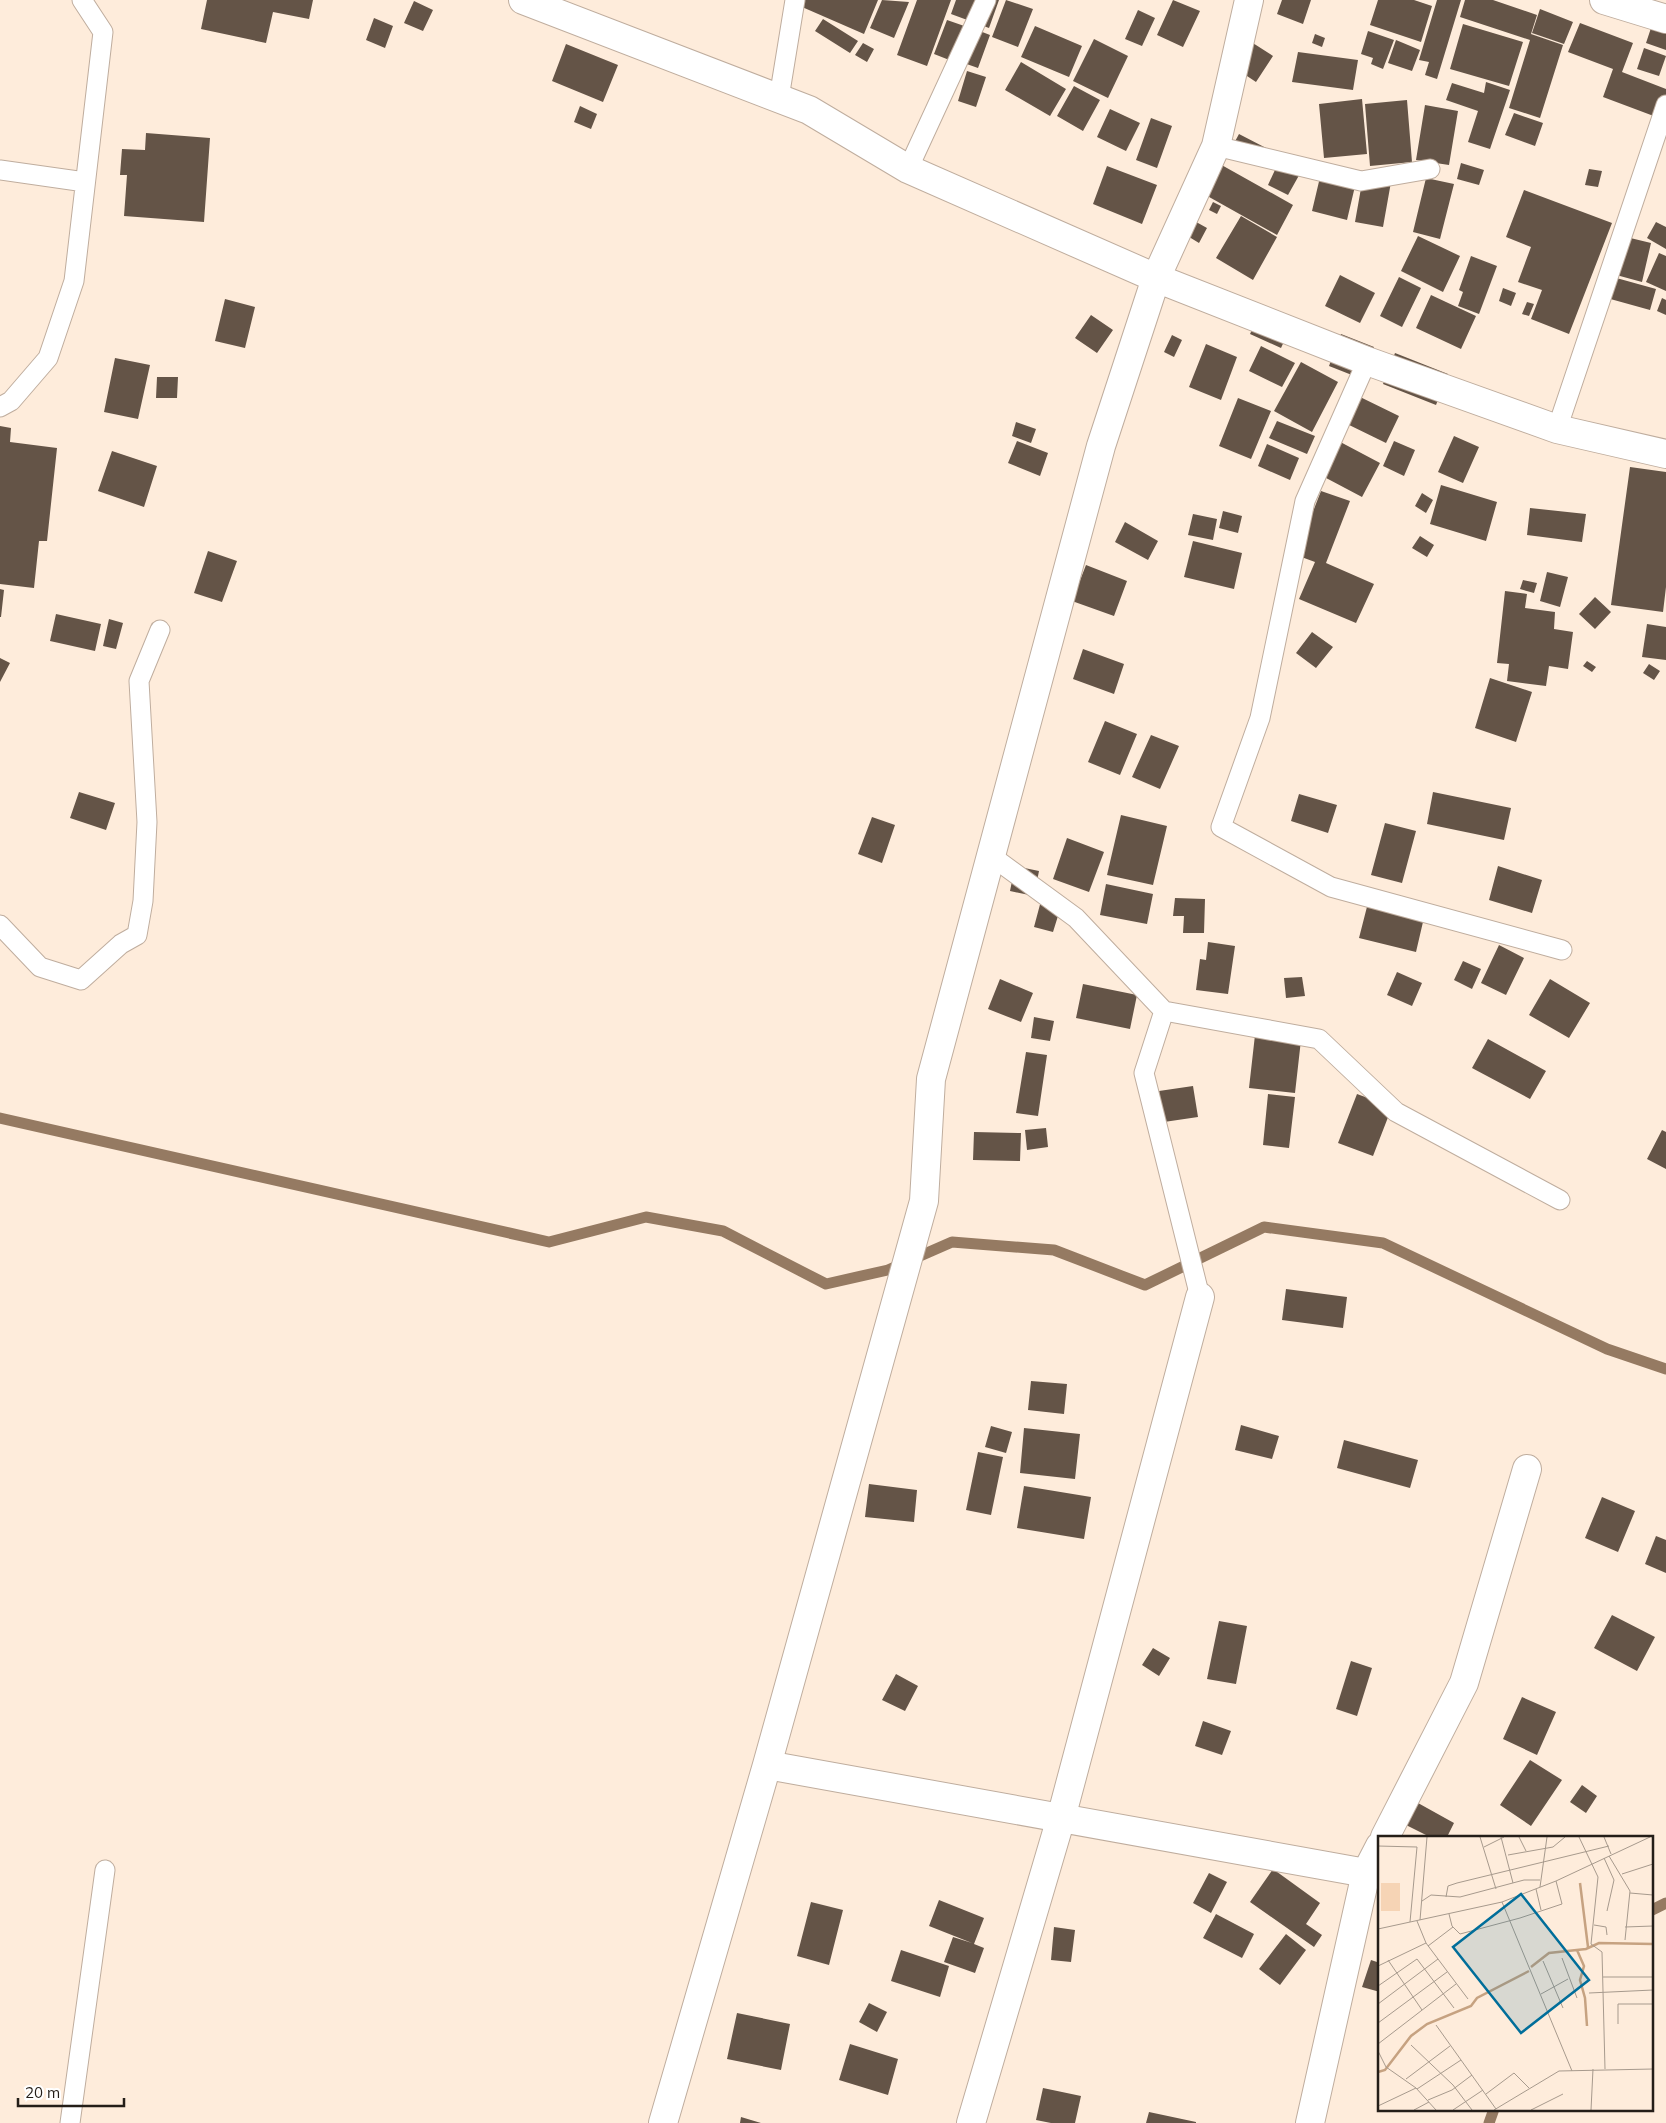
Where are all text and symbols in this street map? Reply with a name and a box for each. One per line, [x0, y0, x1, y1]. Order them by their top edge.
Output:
inset map [1378, 1836, 1654, 2110]
scale bar [18, 2076, 124, 2108]
text: 20 m [25, 2083, 60, 2102]

